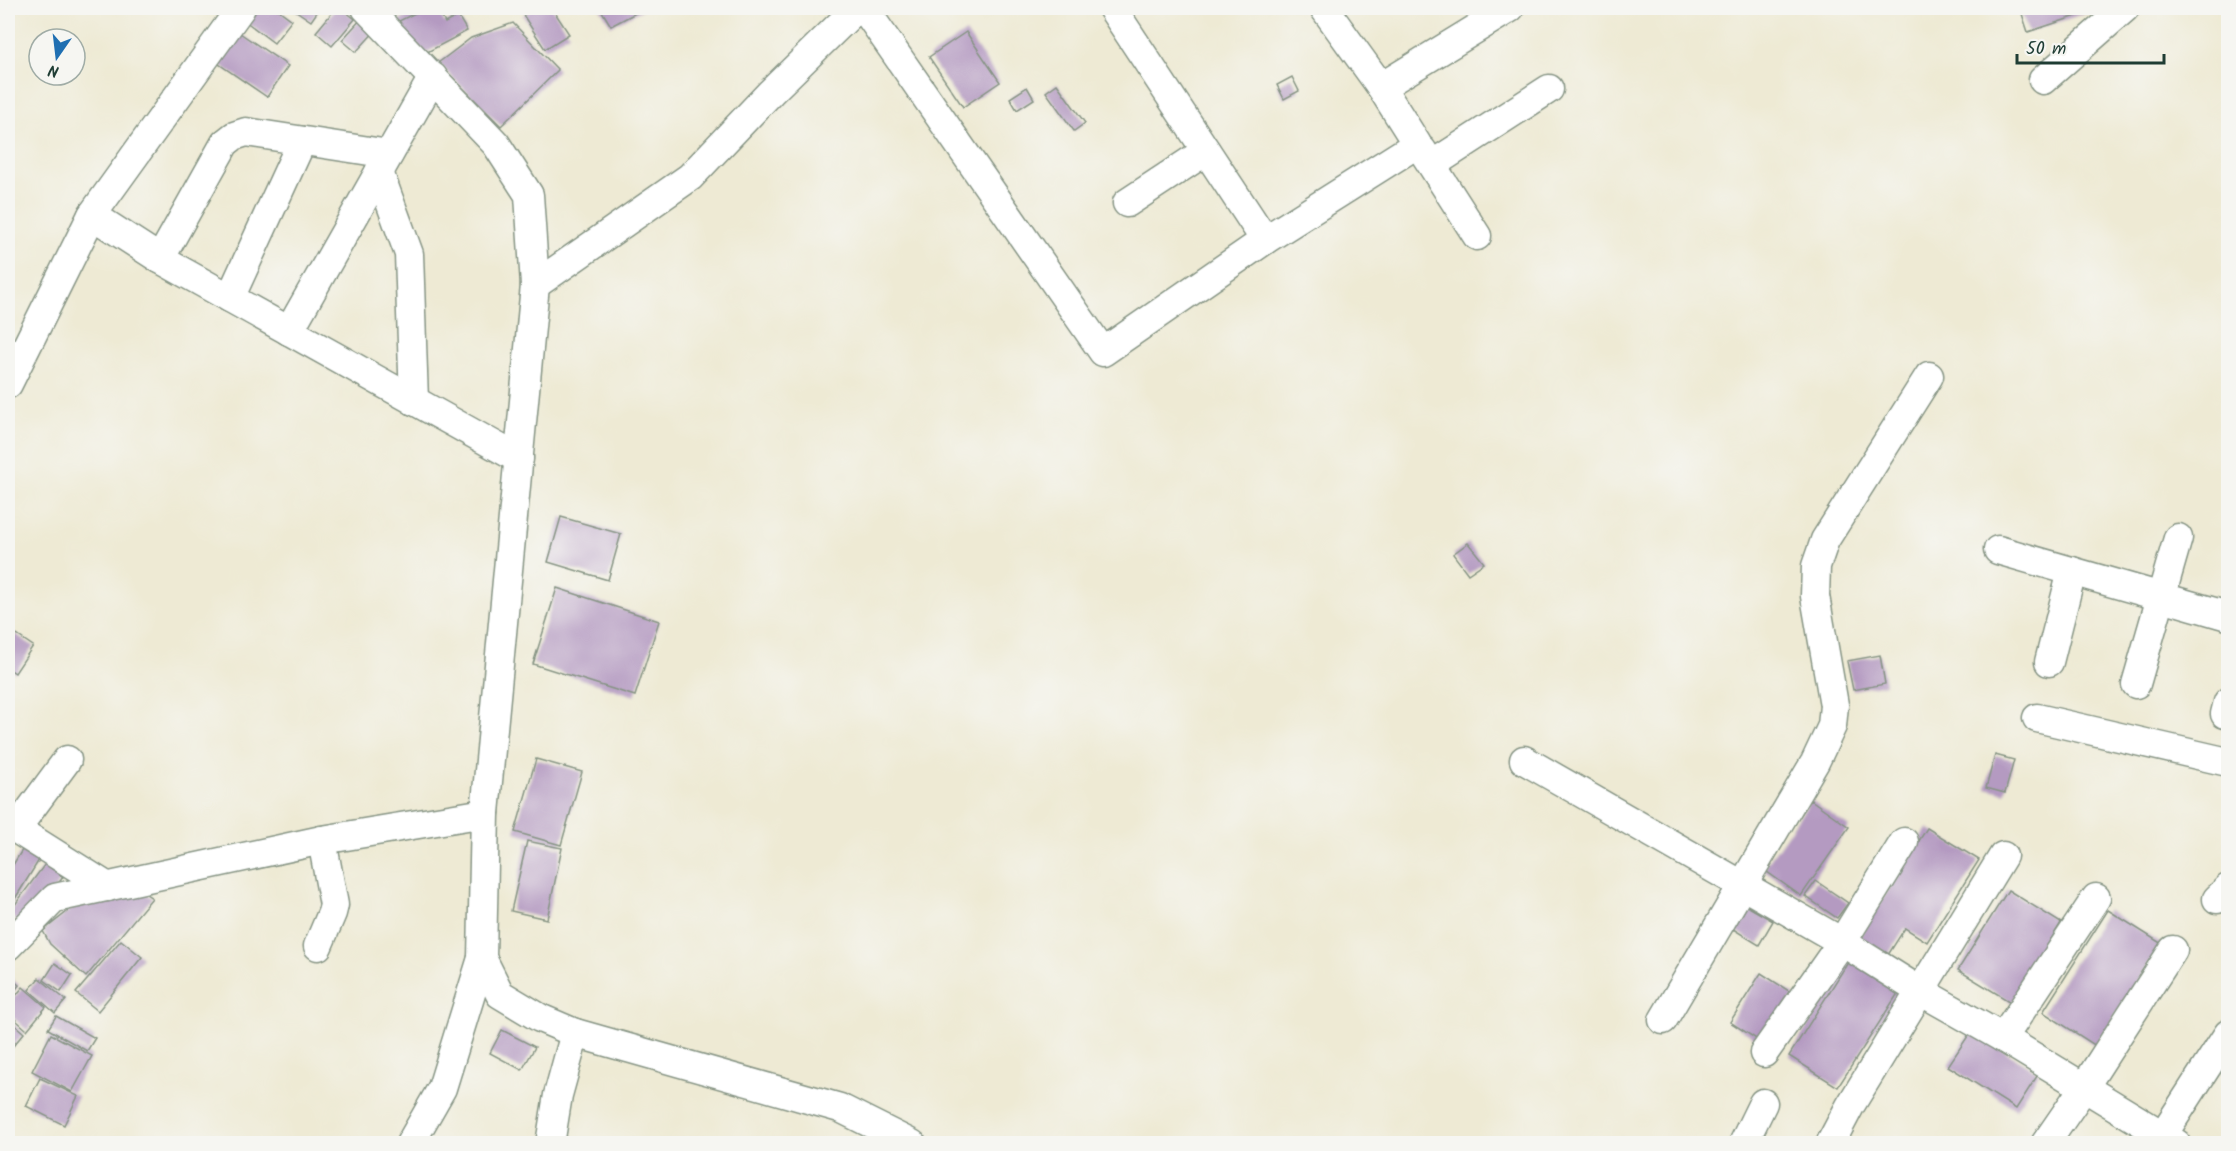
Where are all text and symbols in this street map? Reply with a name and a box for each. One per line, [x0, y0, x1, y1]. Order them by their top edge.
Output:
north arrow [27, 27, 87, 87]
scale bar [2017, 27, 2164, 65]
text: 50 m [2026, 35, 2066, 64]
text: N [46, 57, 62, 83]

